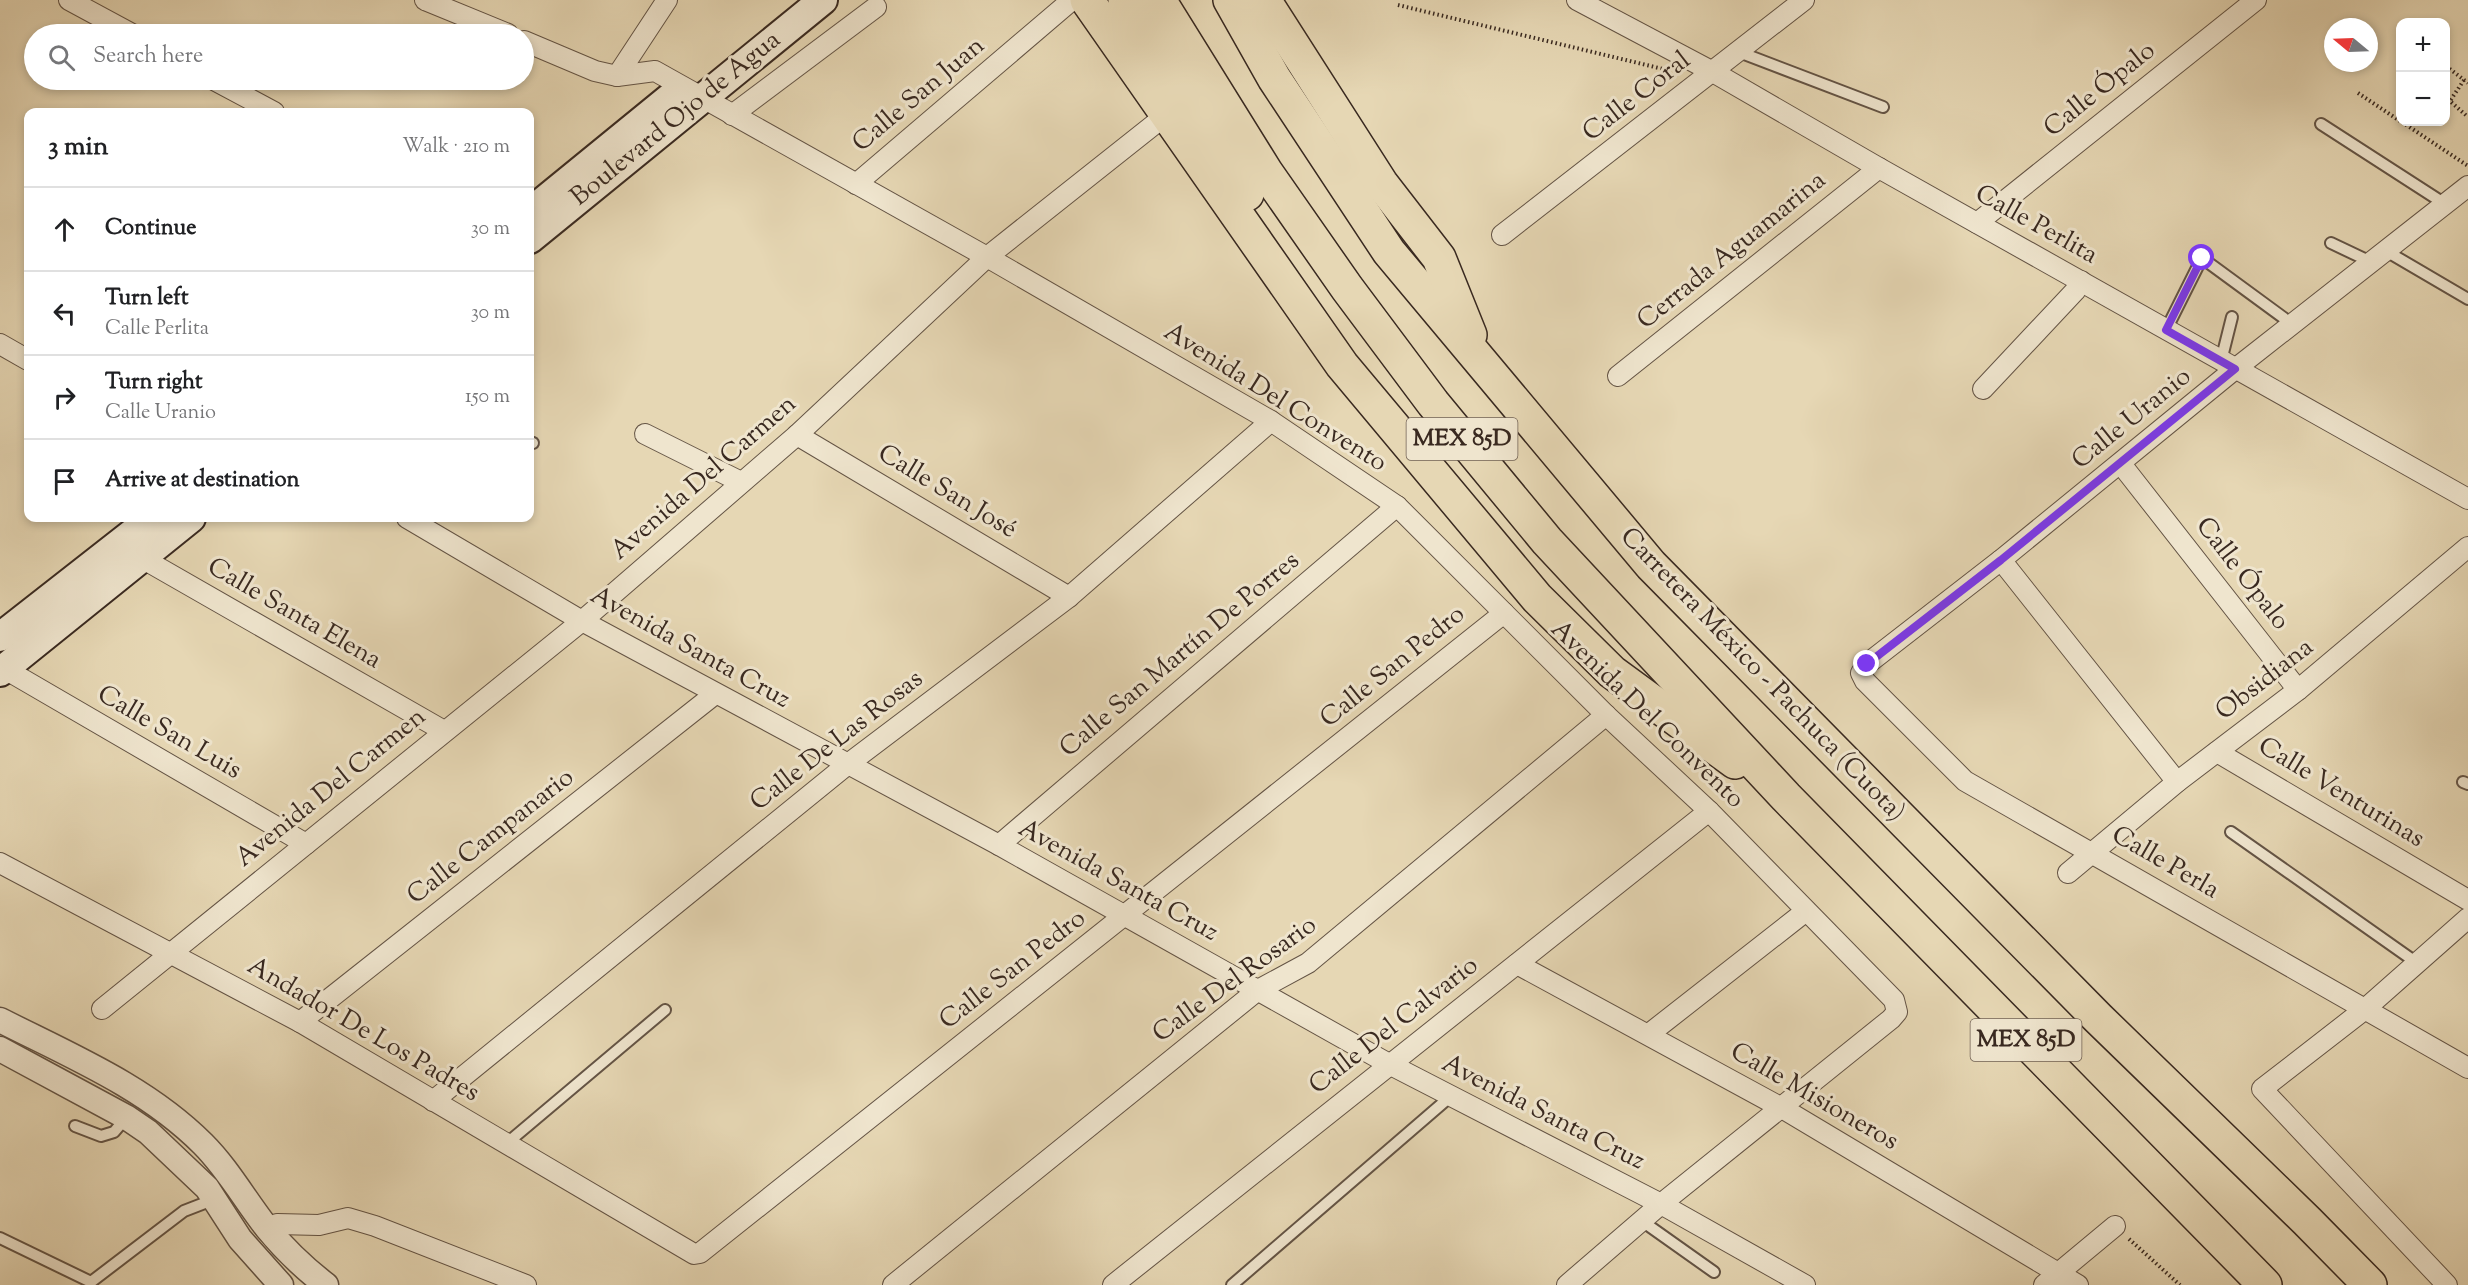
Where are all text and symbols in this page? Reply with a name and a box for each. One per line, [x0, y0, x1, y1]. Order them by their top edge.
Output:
north arrow [2324, 18, 2378, 72]
map controls [2396, 18, 2450, 126]
button: + [2396, 18, 2450, 72]
street label: Boulevard Ojo de Agua [563, 22, 789, 216]
search box [24, 24, 534, 90]
street label: Calle San Juan [845, 29, 993, 161]
street label: Calle Ópalo [2036, 33, 2164, 147]
icon: search [45, 41, 78, 74]
text: Search here [93, 41, 203, 73]
street label: Calle Coral [1575, 43, 1699, 151]
button: − [2396, 72, 2450, 126]
text: 3 min [48, 129, 108, 166]
text: Walk · 210 m [402, 133, 510, 162]
street label: Cerrada Aguamarina [1630, 163, 1834, 339]
street label: Calle Perlita [1968, 176, 2104, 274]
icon: ahead [48, 213, 81, 246]
text: Continue [105, 213, 196, 245]
text: 30 m [471, 215, 510, 244]
route start [2188, 244, 2214, 270]
text: Turn left [105, 283, 188, 315]
icon: left [48, 297, 81, 330]
text: 30 m [471, 299, 510, 328]
street label: Avenida Del Convento [1156, 314, 1394, 482]
text: Calle Perlita [105, 315, 209, 344]
street label: Calle Uranio [2064, 359, 2200, 479]
text: Turn right [105, 367, 202, 399]
icon: right [48, 381, 81, 414]
text: 150 m [465, 383, 510, 412]
street label: Avenida Del Carmen [603, 387, 805, 569]
text: Calle Uranio [105, 399, 216, 428]
road number: MEX 85D [1406, 418, 1518, 460]
street label: Calle San José [870, 436, 1024, 548]
icon: arrive [48, 465, 81, 498]
text: Arrive at destination [105, 465, 300, 497]
street label: Calle Ópalo [2186, 510, 2298, 638]
street label: Carretera México - Pachuca (Cuota) [1611, 520, 1913, 830]
street label: Calle San Martín De Porres [1052, 543, 1308, 767]
street label: Calle Santa Elena [200, 549, 388, 679]
street label: Avenida Santa Cruz [583, 578, 797, 718]
street label: Calle San Pedro [1313, 597, 1473, 737]
street label: Avenida Del Convento [1542, 612, 1752, 818]
street label: Obsidiana [2208, 630, 2322, 730]
route end [1853, 650, 1879, 676]
street label: Calle De Las Rosas [743, 662, 931, 820]
street label: Calle San Luis [90, 677, 248, 789]
street label: Avenida Del Carmen [228, 700, 434, 876]
street label: Calle Venturinas [2251, 729, 2431, 857]
street label: Calle Campanario [400, 760, 582, 914]
street label: Avenida Santa Cruz [1011, 811, 1225, 951]
street label: Calle Perla [2104, 817, 2226, 909]
street label: Calle San Pedro [932, 901, 1094, 1039]
street label: Calle Del Rosario [1145, 908, 1325, 1052]
street label: Andador De Los Padres [240, 948, 486, 1112]
street label: Calle Del Calvario [1301, 948, 1487, 1104]
road number: MEX 85D [1970, 1019, 2082, 1061]
street label: Calle Misioneros [1723, 1034, 1905, 1160]
street label: Avenida Santa Cruz [1435, 1046, 1651, 1180]

